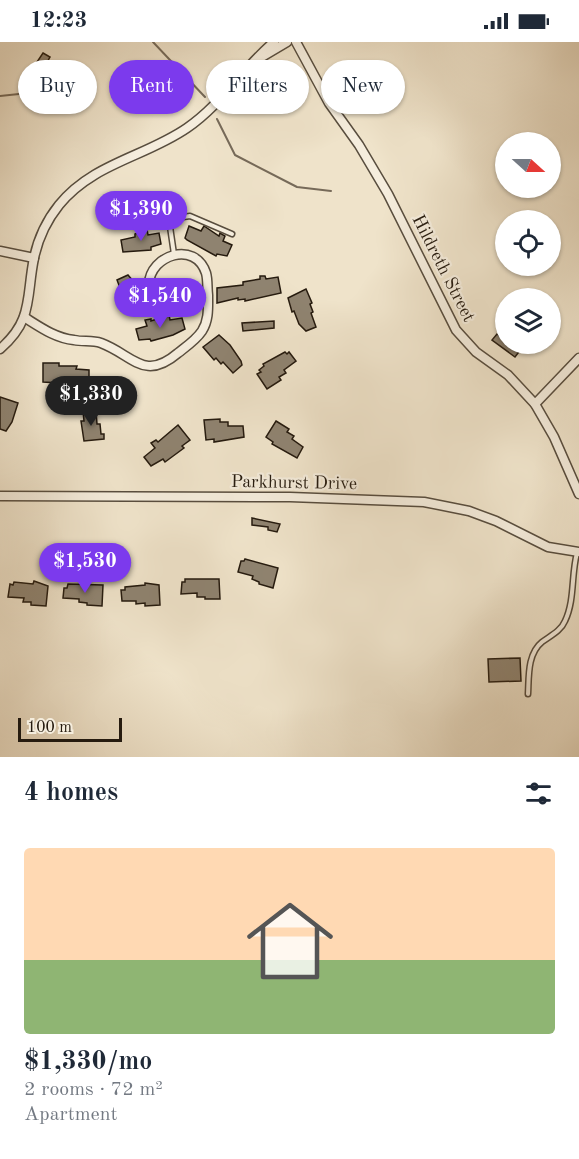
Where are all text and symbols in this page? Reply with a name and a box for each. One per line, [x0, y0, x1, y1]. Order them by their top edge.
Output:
text: 12:23 [30, 10, 87, 32]
chip: Buy [18, 60, 97, 114]
chip: Rent [109, 60, 194, 114]
chip: Filters [206, 60, 309, 114]
chip: New [321, 60, 405, 114]
north arrow [495, 132, 561, 198]
map controls [495, 132, 561, 354]
pin: $1,390 [92, 191, 190, 242]
text: $1,390 [109, 200, 173, 220]
button: locate [495, 210, 561, 276]
street label: Hildreth Street [408, 212, 478, 325]
pin: $1,540 [111, 278, 209, 329]
text: $1,540 [128, 287, 192, 307]
button: layers [495, 288, 561, 354]
pin: $1,330 [42, 376, 140, 427]
text: $1,330 [59, 385, 123, 405]
street label: Parkhurst Drive [231, 473, 357, 493]
pin: $1,530 [36, 543, 134, 594]
text: $1,530 [53, 552, 117, 572]
scale bar [18, 715, 122, 742]
text: 100 m [27, 720, 72, 736]
icon: filters [522, 777, 555, 810]
text: 4 homes [24, 780, 118, 806]
icon: home [236, 887, 344, 995]
text: $1,330/mo [24, 1049, 152, 1075]
text: 2 rooms · 72 m² [24, 1080, 163, 1100]
text: Apartment [24, 1105, 118, 1125]

